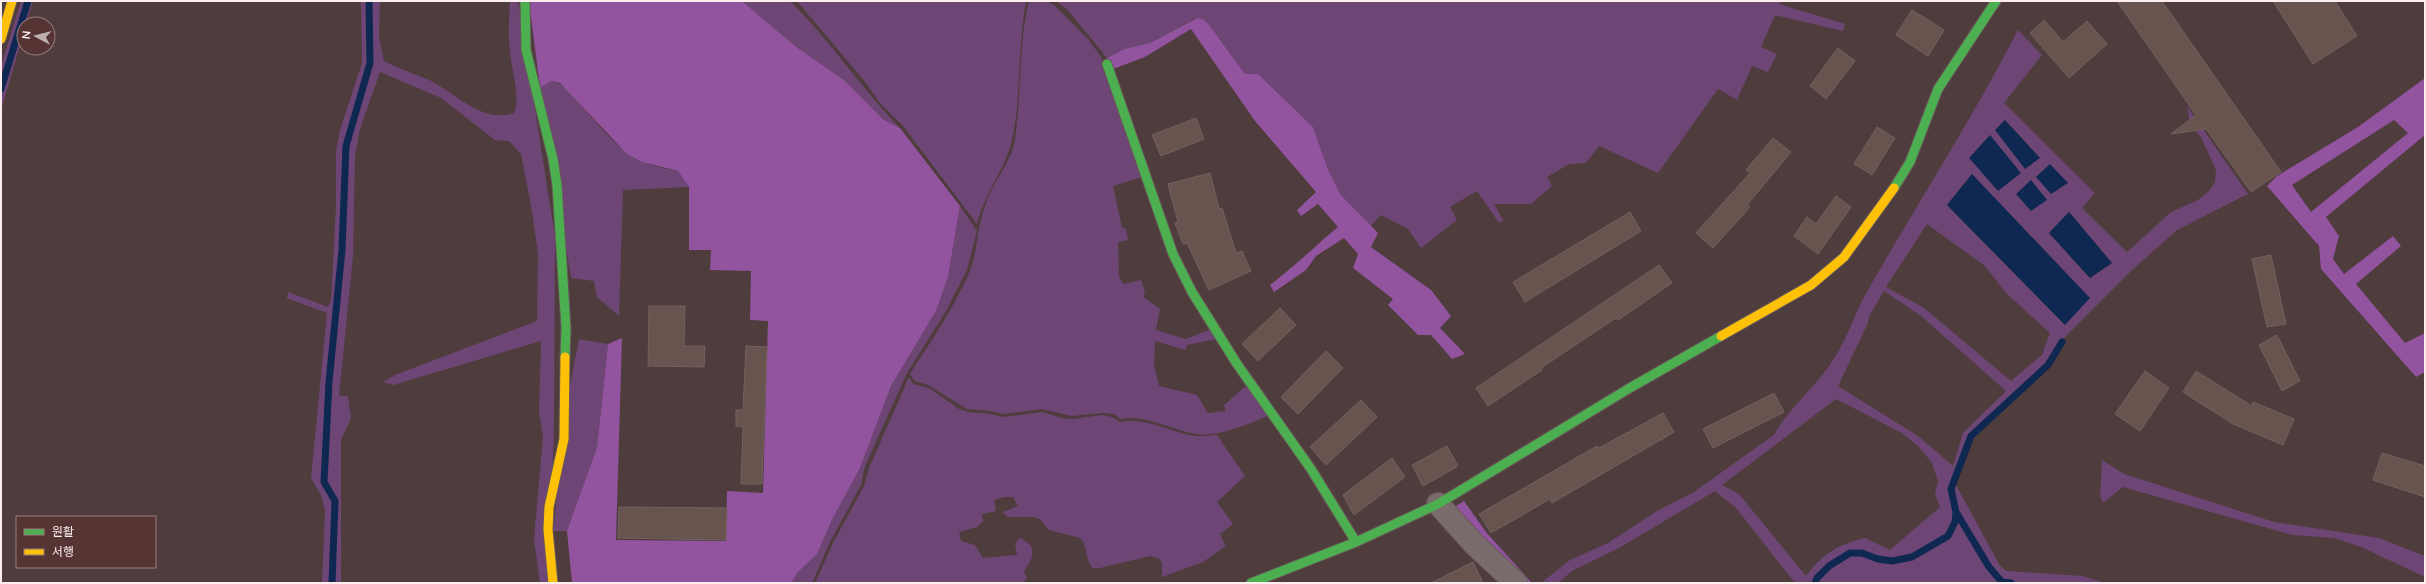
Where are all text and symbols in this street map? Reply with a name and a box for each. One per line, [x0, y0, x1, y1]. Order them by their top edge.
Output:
north arrow [16, 16, 56, 56]
text: N [19, 30, 34, 40]
legend [16, 516, 156, 568]
text: 원활 [52, 524, 74, 539]
text: 서행 [52, 544, 74, 559]

